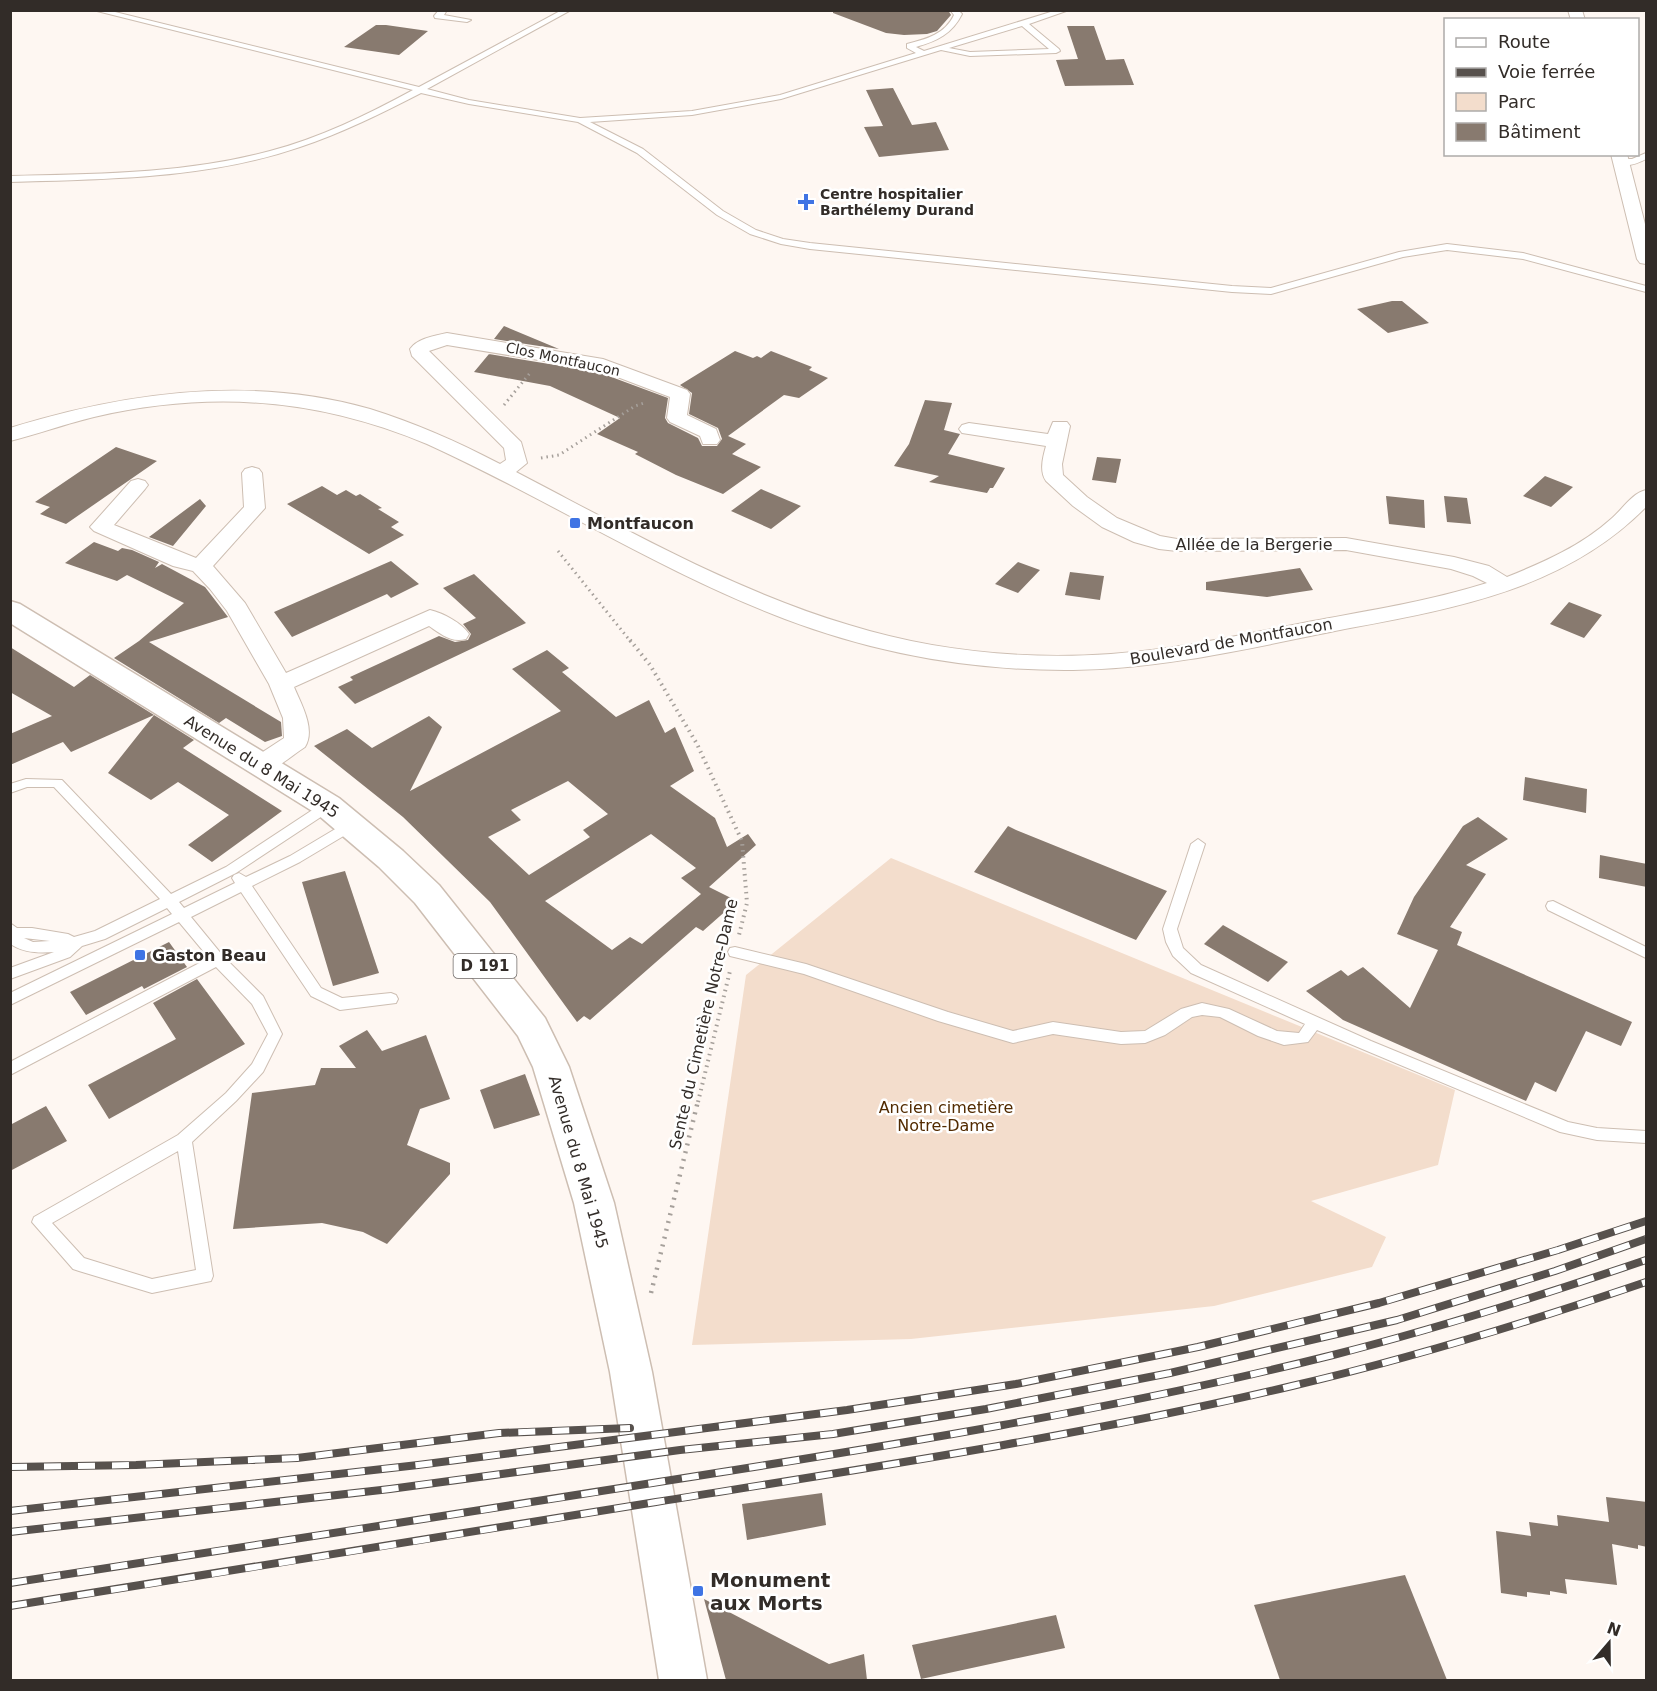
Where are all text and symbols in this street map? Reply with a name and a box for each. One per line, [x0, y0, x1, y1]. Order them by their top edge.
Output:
legend [1444, 18, 1639, 156]
text: Route [1498, 31, 1550, 52]
text: Voie ferrée [1498, 61, 1595, 82]
text: Parc [1498, 91, 1536, 112]
text: Bâtiment [1498, 121, 1581, 142]
place label: Centre hospitalier Barthélemy Durand [820, 186, 974, 218]
marker: Centre hospitalier Barthélemy Durand [797, 193, 815, 211]
street label: Clos Montfaucon [504, 339, 622, 379]
place label: Montfaucon [587, 514, 694, 533]
marker: Montfaucon [568, 516, 582, 530]
street label: Allée de la Bergerie [1175, 535, 1333, 554]
street label: Boulevard de Montfaucon [1128, 614, 1334, 669]
street label: Avenue du 8 Mai 1945 [181, 711, 343, 822]
street label: Sente du Cimetière Notre-Dame [665, 897, 742, 1151]
place label: Gaston Beau [152, 946, 266, 965]
marker: Gaston Beau [133, 948, 147, 962]
road number: D 191 [454, 954, 516, 978]
street label: Avenue du 8 Mai 1945 [545, 1073, 612, 1251]
park label: Ancien cimetière Notre-Dame [879, 1098, 1013, 1135]
place label: Monument aux Morts [710, 1568, 831, 1615]
marker: Monument aux Morts [691, 1584, 705, 1598]
north arrow [1579, 1613, 1639, 1673]
text: N [1604, 1618, 1624, 1641]

